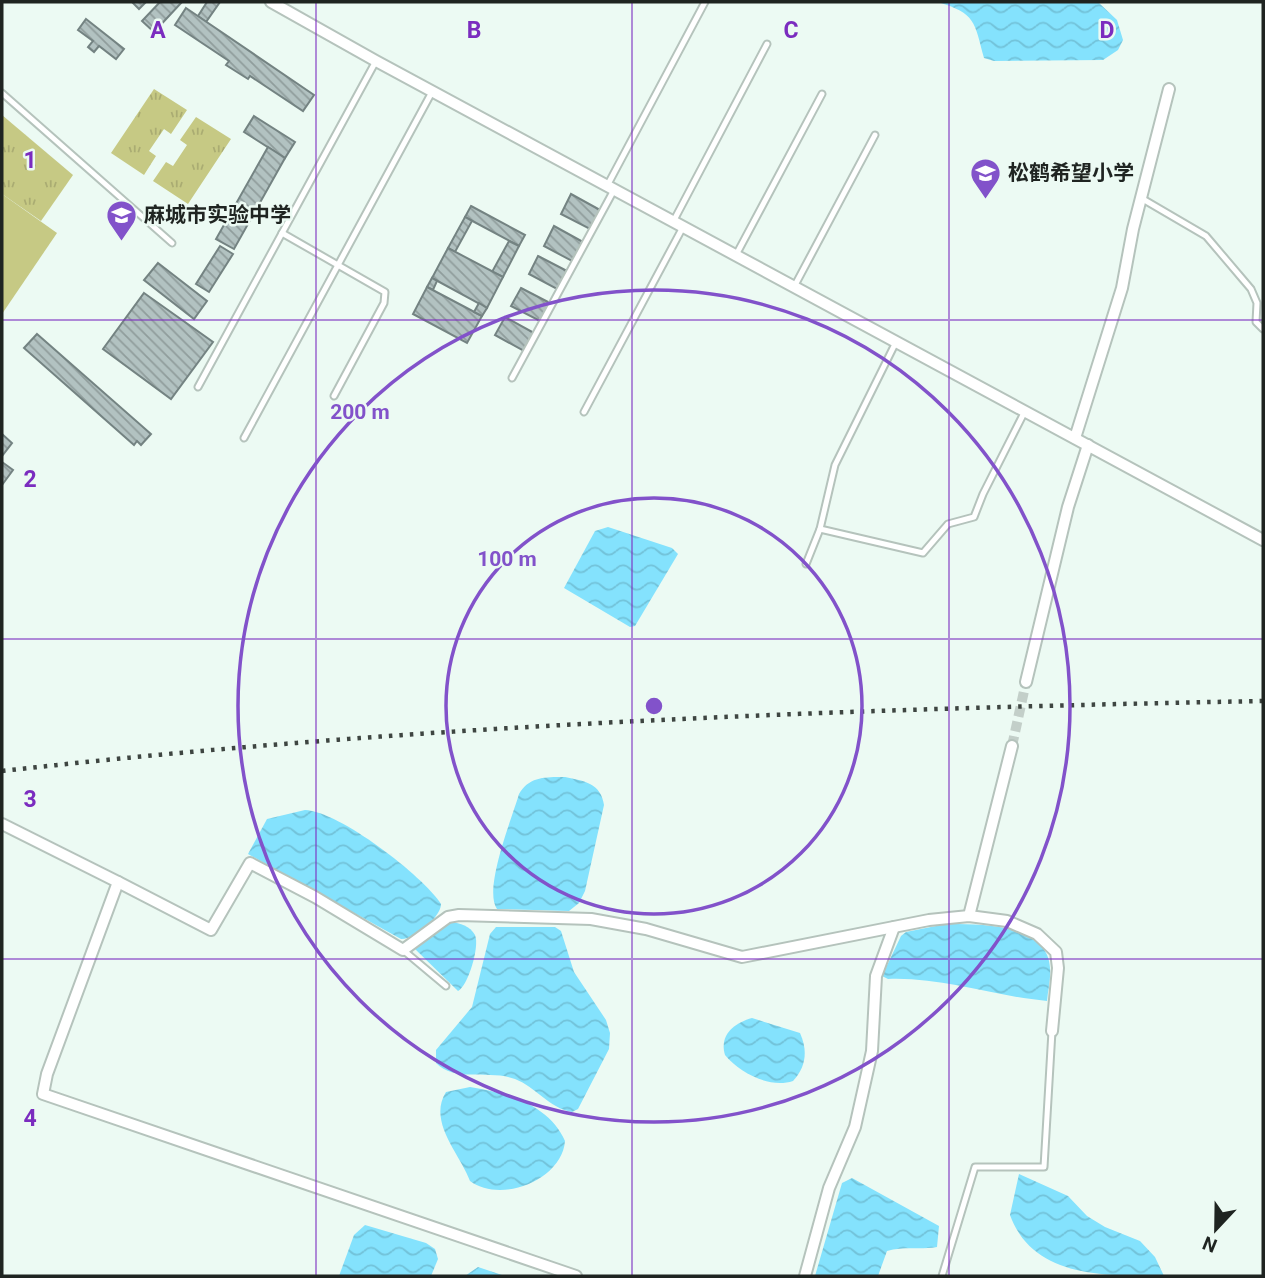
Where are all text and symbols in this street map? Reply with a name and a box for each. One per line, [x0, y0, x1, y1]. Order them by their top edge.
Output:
text: A [150, 17, 166, 44]
text: B [467, 17, 481, 44]
text: C [783, 17, 799, 44]
text: D [1100, 17, 1114, 44]
text: 1 [23, 147, 37, 174]
school or university icon: 松鹤希望小学 [968, 156, 1002, 200]
place label: 松鹤希望小学 [1008, 161, 1134, 185]
school or university icon: 麻城市实验中学 [104, 198, 138, 242]
place label: 麻城市实验中学 [144, 203, 291, 227]
text: 200 m [330, 400, 390, 424]
text: 2 [23, 466, 37, 493]
text: 100 m [477, 547, 537, 571]
centre of rings [642, 694, 666, 718]
text: 3 [23, 786, 37, 813]
text: 4 [23, 1105, 37, 1132]
north arrow [1181, 1194, 1251, 1264]
text: N [1199, 1231, 1220, 1257]

